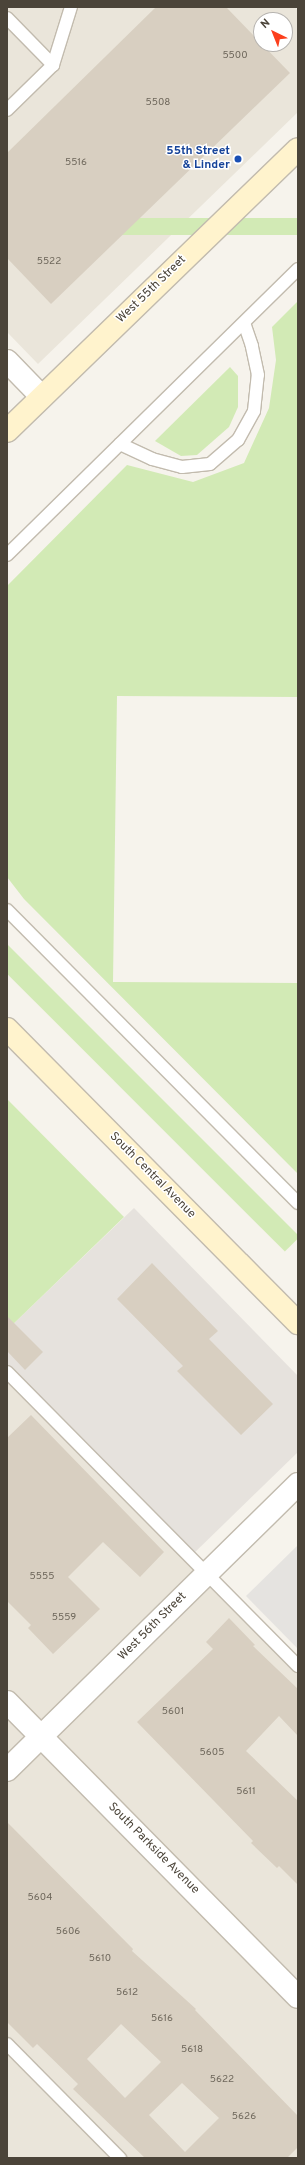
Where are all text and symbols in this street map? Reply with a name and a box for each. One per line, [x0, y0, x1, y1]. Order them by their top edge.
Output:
north arrow [253, 12, 293, 52]
text: N [258, 16, 273, 32]
house number: 5500 [222, 50, 248, 62]
house number: 5508 [146, 97, 170, 109]
place label: 55th Street & Linder [166, 145, 230, 173]
marker: 55th Street & Linder [233, 154, 243, 164]
house number: 5516 [65, 157, 87, 169]
street label: West 55th Street [114, 253, 190, 327]
house number: 5522 [37, 256, 61, 268]
street label: South Central Avenue [106, 1130, 198, 1222]
house number: 5555 [30, 1571, 54, 1583]
street label: West 56th Street [116, 1590, 190, 1664]
house number: 5559 [52, 1612, 76, 1624]
house number: 5601 [162, 1706, 184, 1718]
house number: 5605 [200, 1747, 224, 1759]
house number: 5611 [236, 1786, 256, 1798]
street label: South Parkside Avenue [104, 1800, 202, 1898]
house number: 5604 [28, 1892, 52, 1904]
house number: 5606 [56, 1926, 80, 1938]
house number: 5610 [89, 1953, 111, 1965]
house number: 5612 [116, 1987, 138, 1999]
house number: 5616 [151, 2013, 173, 2025]
house number: 5618 [181, 2044, 203, 2056]
house number: 5622 [210, 2074, 234, 2086]
house number: 5626 [232, 2111, 256, 2123]

